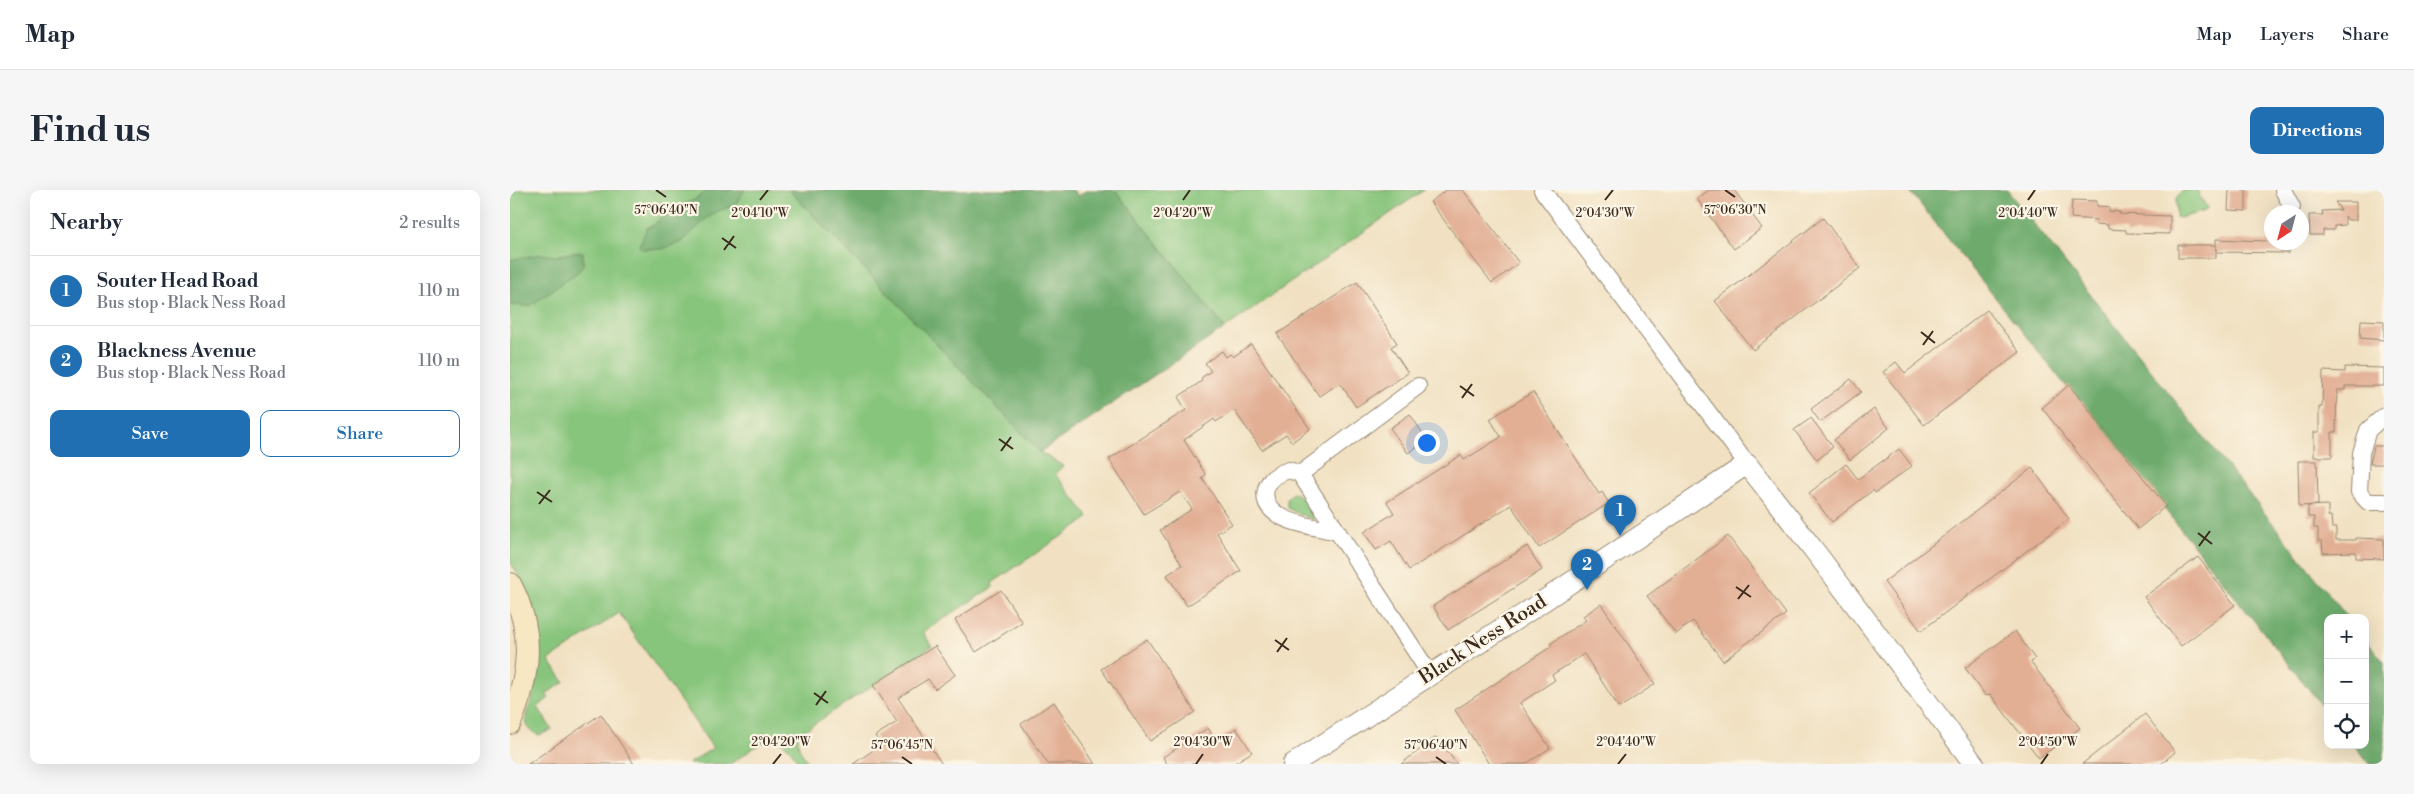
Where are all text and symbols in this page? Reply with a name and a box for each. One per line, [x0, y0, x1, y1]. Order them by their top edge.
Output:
text: Map [25, 20, 75, 50]
text: Map [2197, 23, 2232, 46]
text: Layers [2260, 23, 2314, 46]
text: Share [2342, 23, 2389, 46]
button: Directions [2250, 107, 2384, 154]
text: Find us [30, 109, 150, 152]
text: 57°06'40"N [634, 203, 698, 218]
text: 57°06'30"N [1704, 203, 1766, 218]
north arrow [2264, 205, 2309, 250]
text: 2°04'10"W [731, 206, 790, 221]
text: 2°04'20"W [1153, 206, 1214, 221]
text: 2°04'30"W [1575, 206, 1636, 221]
text: 2°04'40"W [1998, 206, 2059, 221]
text: Nearby [50, 210, 123, 236]
text: 2 results [399, 213, 460, 233]
text: Souter Head Road [97, 269, 259, 293]
text: 1 [62, 281, 70, 301]
text: 110 m [418, 281, 460, 301]
text: Bus stop · Black Ness Road [97, 293, 286, 313]
text: Blackness Avenue [97, 339, 256, 363]
text: 2 [61, 351, 71, 371]
text: 110 m [418, 351, 460, 371]
text: Bus stop · Black Ness Road [97, 363, 286, 383]
button: Save [50, 410, 250, 457]
button: Share [260, 410, 460, 457]
your location [1414, 430, 1440, 456]
pin: 1 [1604, 495, 1636, 536]
pin: 2 [1571, 549, 1603, 590]
street label: Black Ness Road [1413, 589, 1552, 691]
map controls [2324, 614, 2369, 749]
button: + [2324, 614, 2369, 659]
button: − [2324, 659, 2369, 704]
button: locate [2324, 704, 2369, 749]
text: 2°04'20"W [751, 735, 812, 750]
text: 2°04'30"W [1173, 735, 1234, 750]
text: 2°04'40"W [1596, 735, 1657, 750]
text: 2°04'50"W [2018, 735, 2079, 750]
text: 57°06'45"N [871, 738, 933, 753]
text: 57°06'40"N [1404, 738, 1468, 753]

